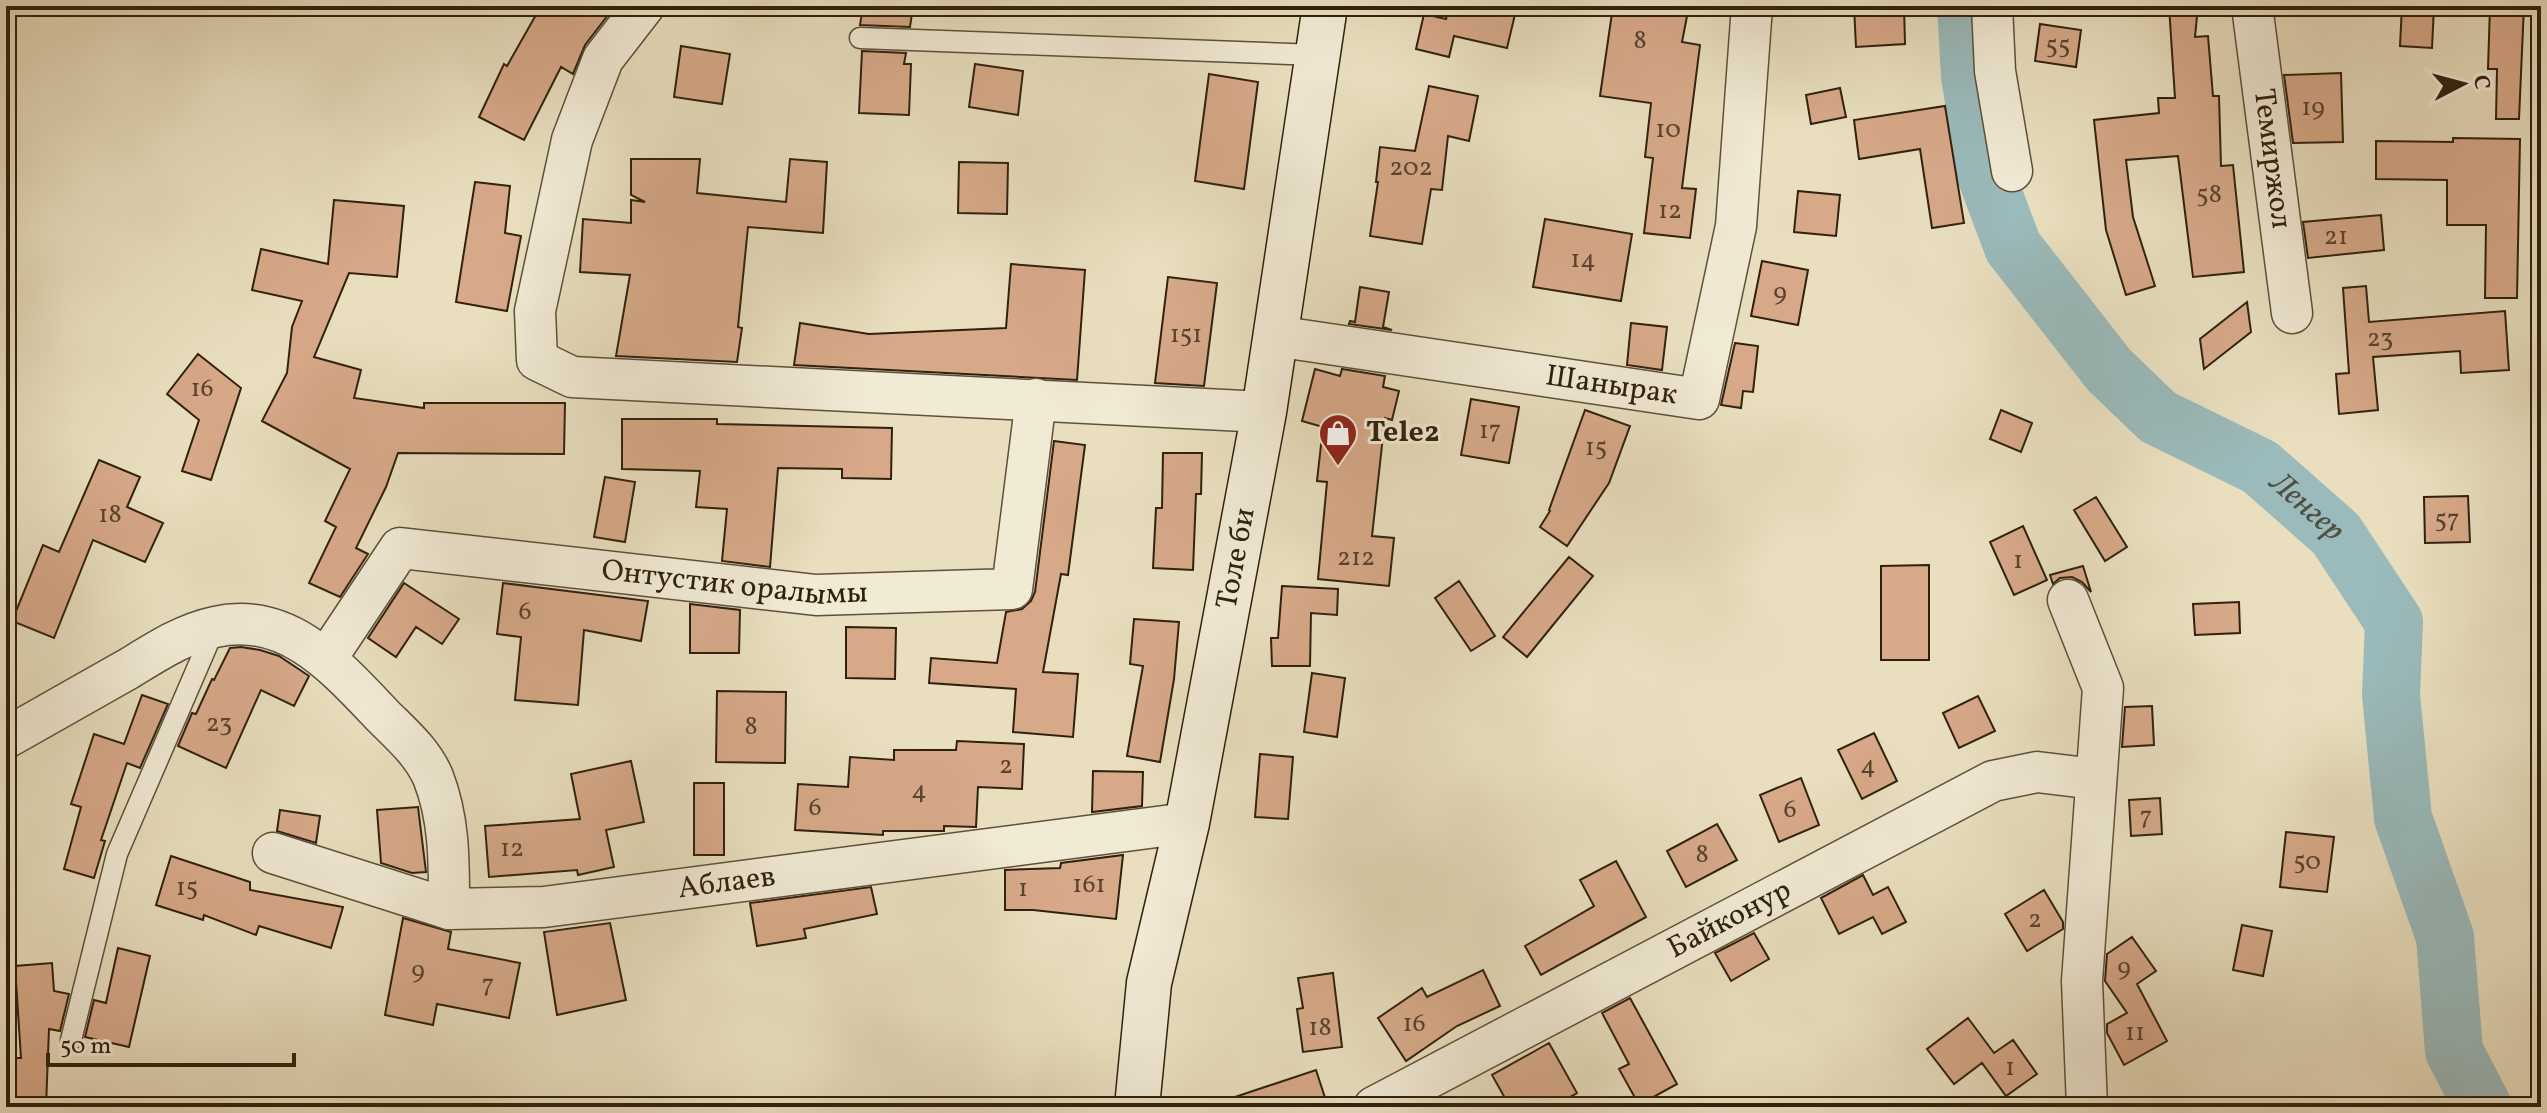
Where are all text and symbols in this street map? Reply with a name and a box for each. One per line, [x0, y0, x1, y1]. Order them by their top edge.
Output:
house number: 8 [1633, 23, 1647, 59]
house number: 55 [2045, 28, 2071, 64]
north arrow [2423, 44, 2503, 124]
text: С [2464, 74, 2497, 91]
street label: Темиржол [2242, 86, 2302, 231]
house number: 19 [2301, 90, 2325, 126]
house number: 10 [1655, 112, 1681, 148]
house number: 202 [1389, 150, 1433, 186]
house number: 58 [2196, 177, 2222, 213]
house number: 12 [1658, 193, 1682, 229]
house number: 21 [2324, 219, 2348, 255]
house number: 14 [1570, 242, 1596, 278]
house number: 9 [1773, 275, 1787, 311]
house number: 151 [1170, 317, 1202, 353]
house number: 23 [2367, 321, 2393, 357]
street label: Шанырак [1542, 355, 1680, 417]
house number: 16 [190, 371, 214, 407]
shop icon: Tele2 [1317, 412, 1359, 467]
place label: Tele2 [1366, 412, 1440, 454]
house number: 17 [1479, 413, 1501, 449]
house number: 15 [1585, 430, 1607, 466]
water label: Ленгер [2257, 461, 2353, 553]
house number: 18 [98, 497, 122, 533]
house number: 57 [2434, 502, 2460, 538]
street label: Толе би [1206, 505, 1267, 613]
house number: 212 [1337, 540, 1375, 576]
house number: 1 [2013, 543, 2023, 579]
street label: Онтустик оралымы [599, 550, 868, 617]
house number: 6 [518, 594, 532, 630]
house number: 23 [206, 706, 232, 742]
house number: 8 [744, 709, 758, 745]
house number: 2 [999, 748, 1013, 784]
house number: 4 [1860, 748, 1876, 784]
house number: 4 [911, 773, 927, 809]
house number: 6 [808, 790, 822, 826]
house number: 6 [1783, 792, 1797, 828]
house number: 7 [2140, 799, 2152, 835]
house number: 12 [500, 831, 524, 867]
house number: 8 [1695, 837, 1709, 873]
house number: 50 [2293, 844, 2321, 880]
street label: Аблаев [676, 856, 778, 910]
house number: 161 [1072, 867, 1106, 903]
house number: 15 [176, 870, 198, 906]
street label: Байконур [1660, 870, 1799, 970]
house number: 1 [1018, 871, 1028, 907]
house number: 2 [2028, 902, 2042, 938]
house number: 9 [2117, 950, 2131, 986]
house number: 9 [411, 953, 425, 989]
house number: 7 [482, 967, 494, 1003]
house number: 16 [1402, 1006, 1426, 1042]
house number: 18 [1308, 1010, 1332, 1046]
house number: 11 [2125, 1015, 2145, 1051]
scale bar [48, 1017, 294, 1067]
text: 50 m [60, 1030, 112, 1064]
house number: 1 [2005, 1050, 2015, 1086]

